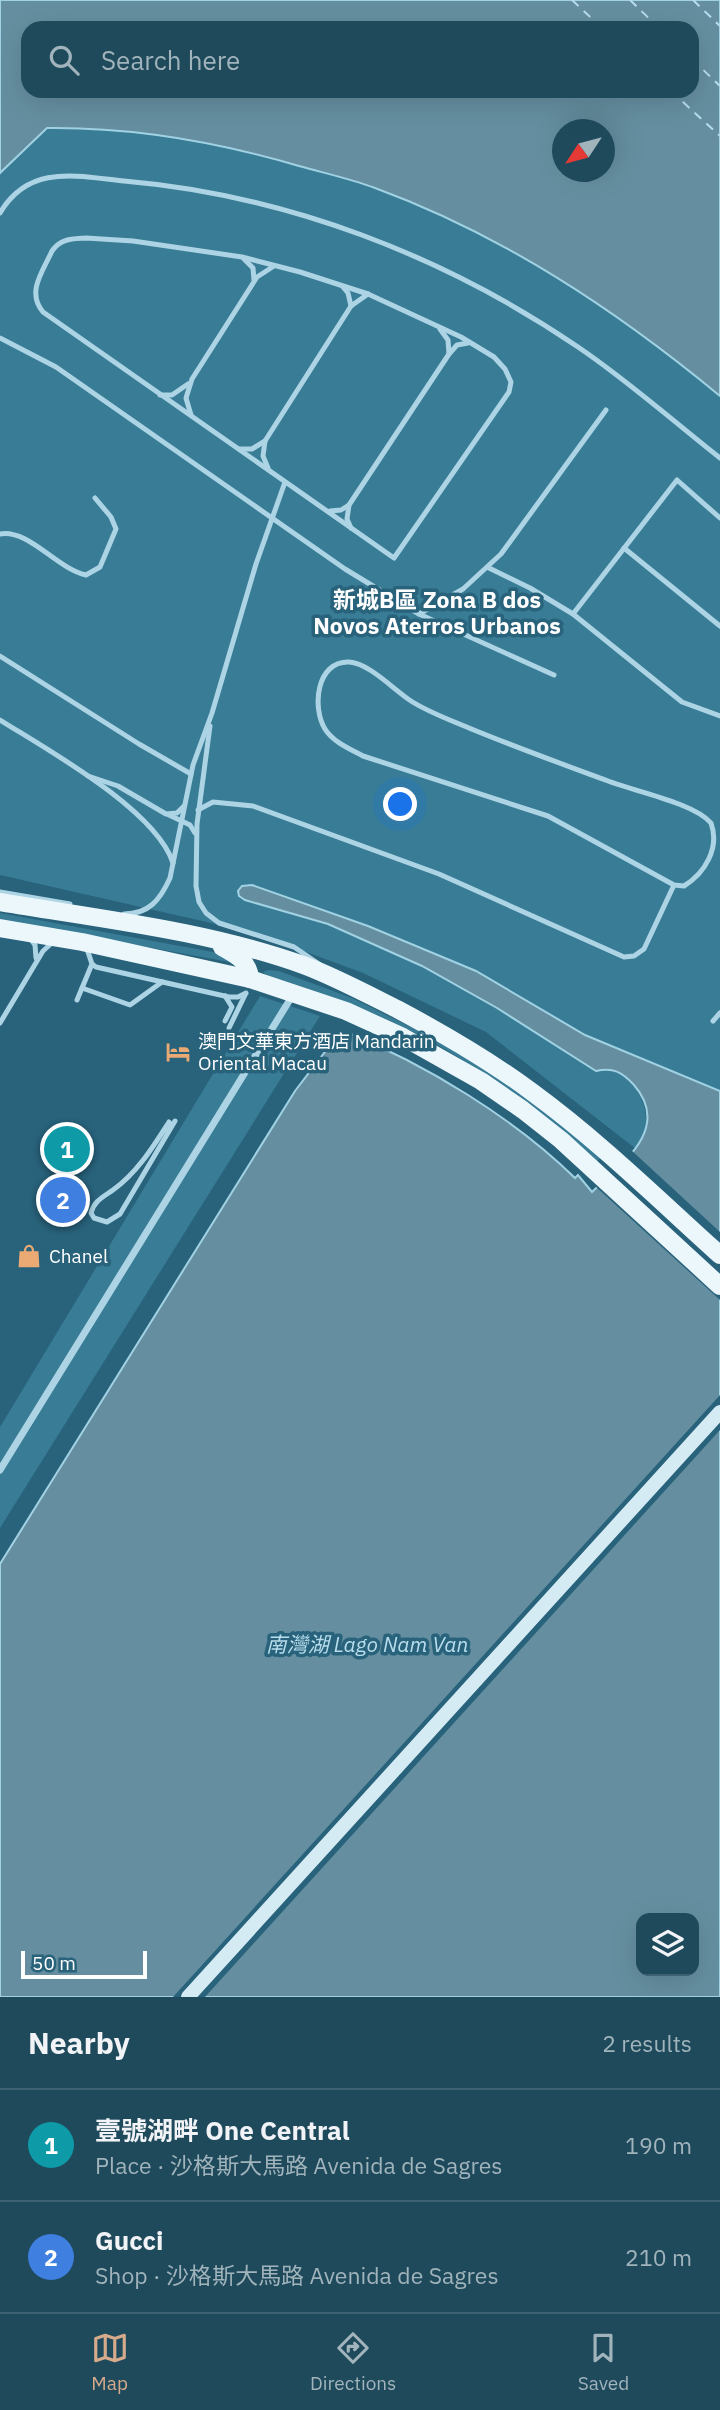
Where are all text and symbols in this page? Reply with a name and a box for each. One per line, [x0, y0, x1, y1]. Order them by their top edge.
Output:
search box [21, 21, 699, 98]
icon: search [45, 41, 83, 79]
text: Search here [101, 43, 240, 77]
north arrow [552, 119, 615, 182]
district label: 新城B區 Zona B dos Novos Aterros Urbanos [313, 584, 561, 640]
your location [383, 787, 417, 821]
place label: 澳門文華東方酒店 Mandarin Oriental Macau [198, 1029, 435, 1075]
hotel icon: 澳門文華東方酒店 Mandarin Oriental Macau [164, 1038, 192, 1066]
pin: 1 [44, 1123, 90, 1175]
pin: 2 [40, 1174, 86, 1226]
shop icon: Chanel [15, 1242, 43, 1270]
place label: Chanel [49, 1244, 108, 1268]
water label: 南灣湖 Lago Nam Van [266, 1630, 468, 1658]
map controls [636, 1913, 699, 1976]
button: layers [636, 1913, 699, 1976]
scale bar [21, 1948, 147, 1980]
text: 50 m [32, 1951, 76, 1975]
text: Nearby [28, 2023, 130, 2062]
text: 2 results [602, 2028, 692, 2058]
text: 壹號湖畔 One Central [95, 2113, 350, 2147]
text: 1 [44, 2130, 58, 2160]
text: 190 m [625, 2130, 692, 2160]
text: Place · 沙格斯大馬路 Avenida de Sagres [95, 2150, 503, 2180]
text: Gucci [95, 2223, 163, 2257]
text: 2 [44, 2242, 58, 2272]
text: 210 m [625, 2242, 692, 2272]
text: Shop · 沙格斯大馬路 Avenida de Sagres [95, 2260, 499, 2290]
tab: Map [91, 2329, 129, 2395]
tab: Directions [310, 2329, 396, 2395]
tab: Saved [578, 2329, 629, 2395]

